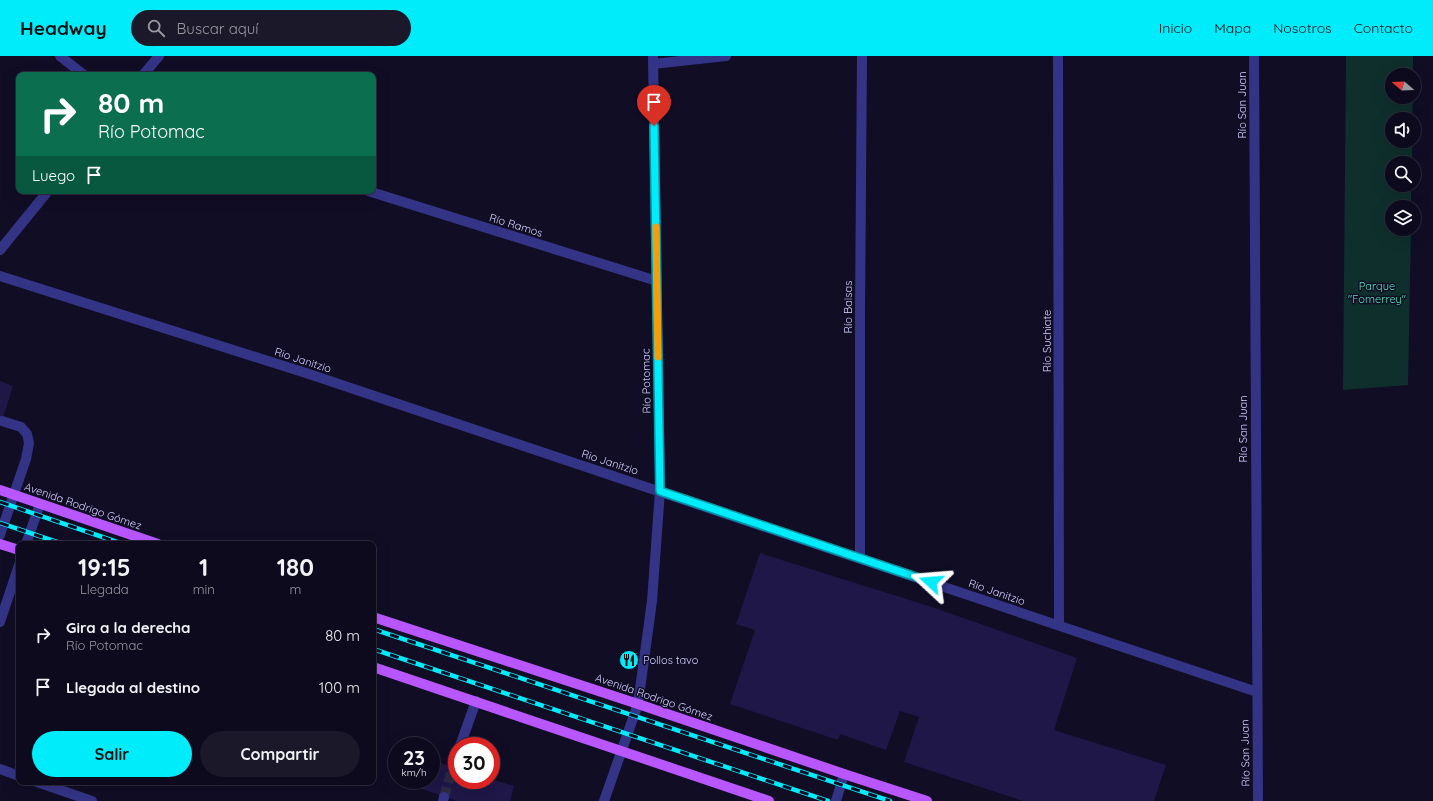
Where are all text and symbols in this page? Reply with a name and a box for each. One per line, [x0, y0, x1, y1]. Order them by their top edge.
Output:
search box [131, 10, 411, 46]
text: Headway [20, 16, 107, 40]
icon: search [145, 17, 167, 39]
text: Buscar aquí [177, 19, 259, 38]
text: Inicio [1159, 19, 1192, 37]
text: Mapa [1214, 19, 1251, 37]
text: Nosotros [1273, 19, 1332, 37]
text: Contacto [1354, 19, 1413, 37]
north arrow [1385, 68, 1421, 104]
map controls [1385, 68, 1421, 236]
street label: Río San Juan [1235, 71, 1249, 139]
text: 80 m [98, 85, 164, 120]
pin [637, 85, 671, 126]
icon: right [32, 88, 84, 140]
icon: arrive [643, 91, 665, 113]
button: sound [1385, 112, 1421, 148]
text: Río Potomac [98, 120, 205, 143]
button: search [1385, 156, 1421, 192]
icon: arrive [83, 164, 105, 186]
text: Luego [32, 166, 75, 185]
button: layers [1385, 200, 1421, 236]
street label: Río Ramos [488, 210, 544, 240]
park label: Parque "Fomerrey" [1348, 279, 1406, 306]
street label: Río Balsas [841, 281, 855, 333]
street label: Río Suchiate [1040, 310, 1054, 372]
street label: Rio Janitzio [273, 344, 334, 376]
street label: Río Potomac [638, 348, 654, 414]
street label: Río San Juan [1236, 395, 1250, 463]
street label: Rio Janitzio [580, 446, 641, 478]
street label: Avenida Rodrigo Gómez [22, 479, 144, 533]
text: 19:15 [78, 552, 131, 582]
text: 1 [199, 552, 208, 582]
text: 180 [277, 552, 314, 582]
position arrow [910, 561, 952, 603]
street label: Rio Janitzio [967, 576, 1028, 608]
text: Llegada [80, 581, 129, 597]
text: min [193, 581, 215, 597]
text: m [289, 581, 301, 597]
text: Gira a la derecha [66, 618, 191, 637]
icon: right [32, 624, 54, 646]
text: 80 m [325, 626, 360, 645]
text: Río Potomac [66, 637, 143, 653]
restaurant icon: Pollos tavo [618, 649, 640, 671]
place label: Pollos tavo [643, 653, 699, 667]
street label: Avenida Rodrigo Gómez [593, 670, 715, 724]
icon: arrive [32, 676, 54, 698]
text: Llegada al destino [66, 678, 200, 697]
text: 100 m [319, 678, 360, 697]
street label: Río San Juan [1237, 719, 1253, 787]
button: Salir [32, 731, 192, 777]
button: Compartir [200, 731, 360, 777]
speed limit sign: 30 [448, 737, 500, 789]
text: 23 [403, 745, 425, 770]
text: km/h [401, 766, 427, 779]

